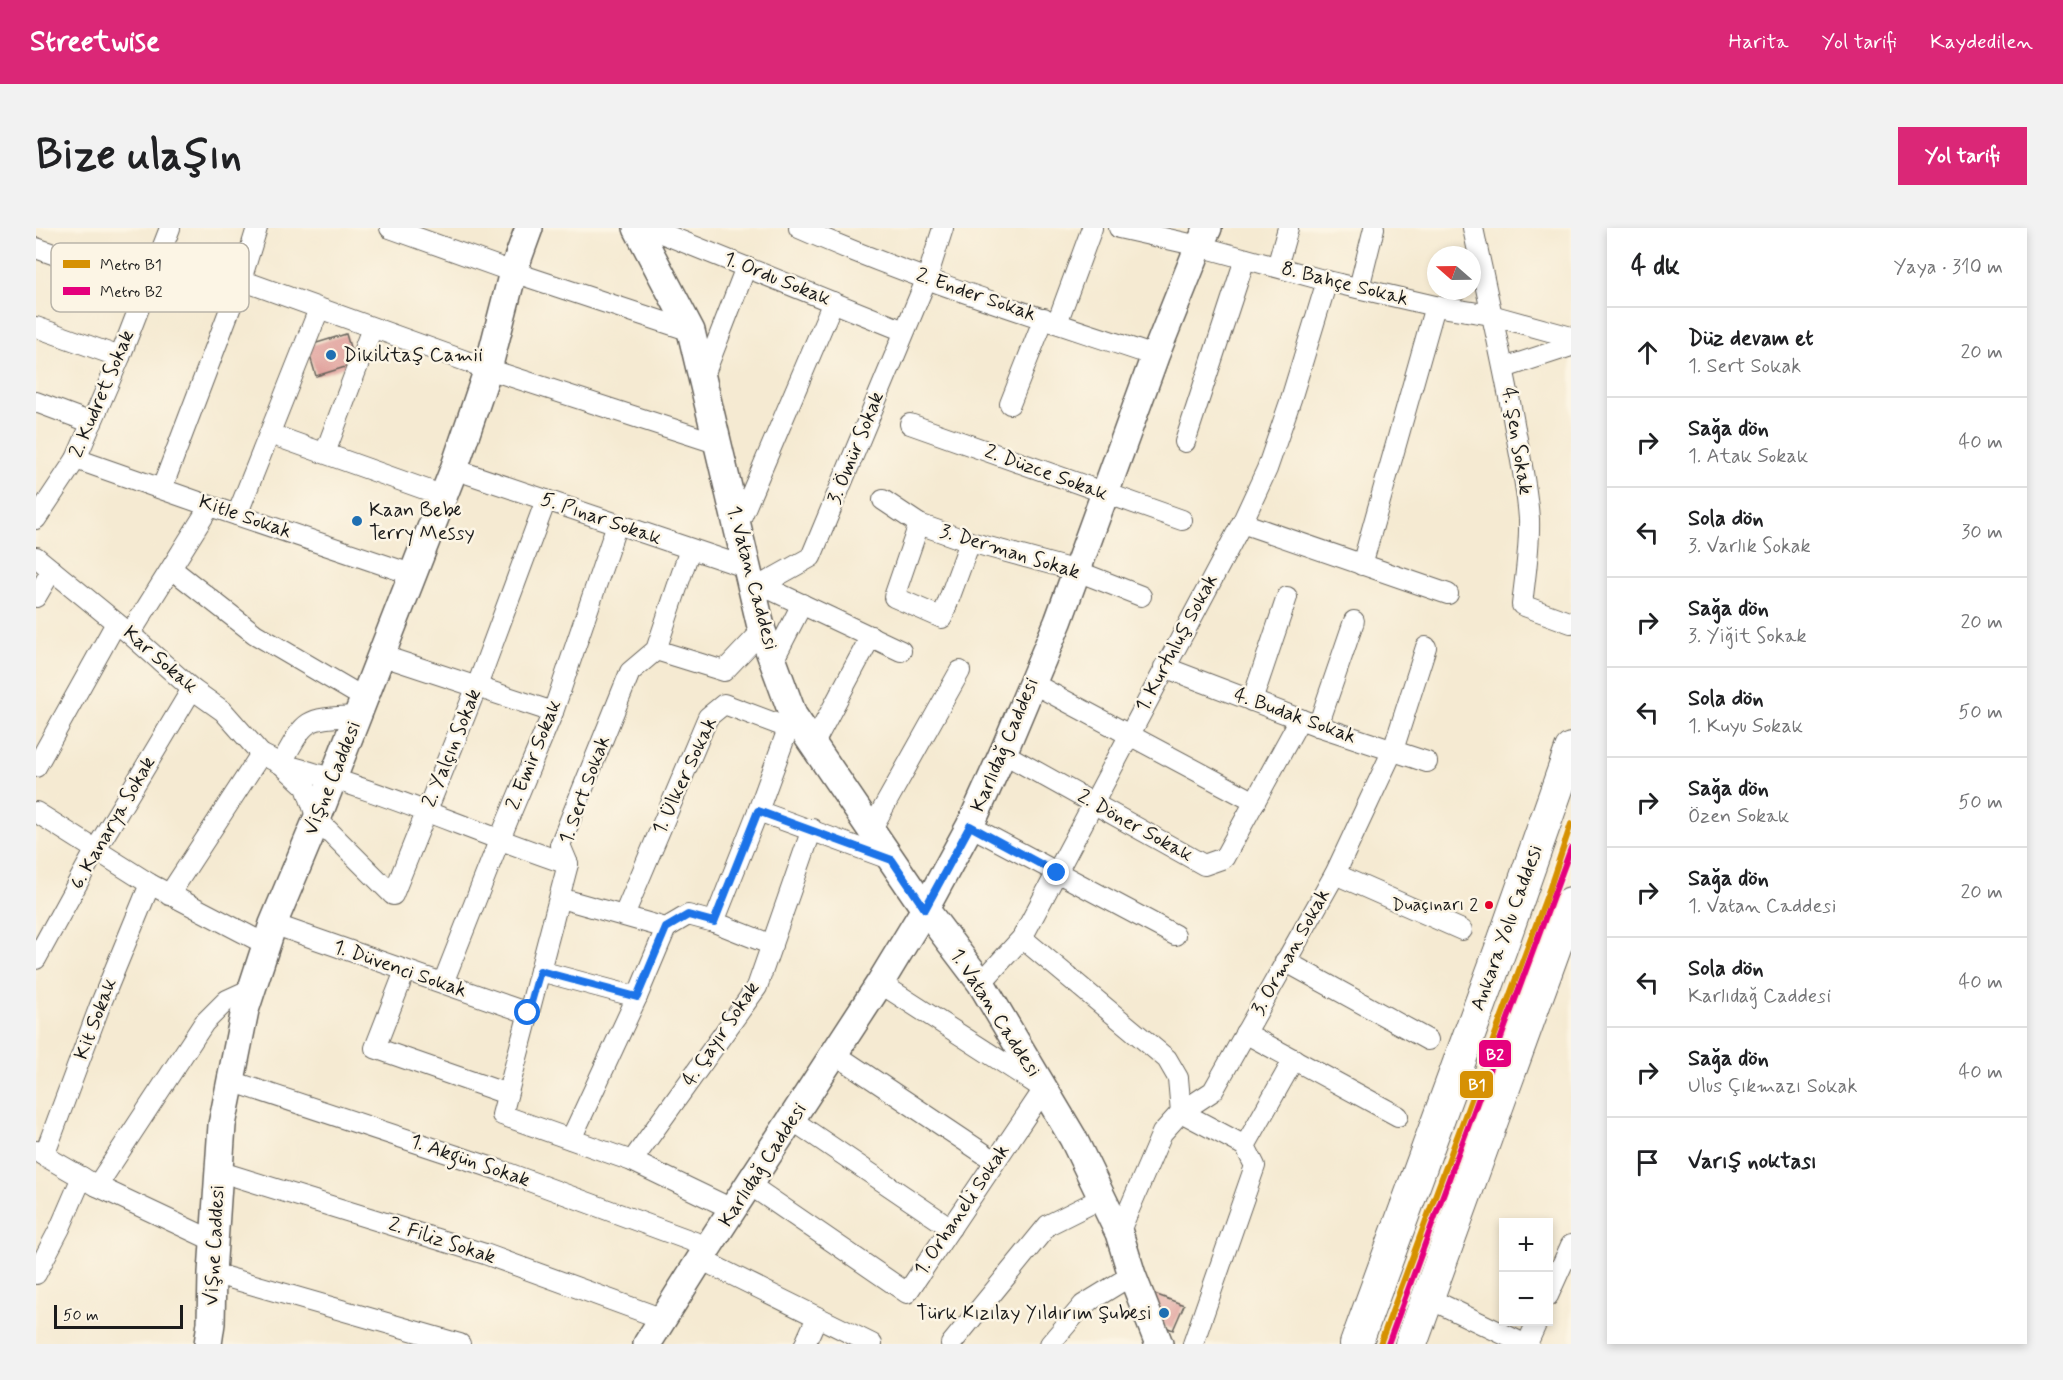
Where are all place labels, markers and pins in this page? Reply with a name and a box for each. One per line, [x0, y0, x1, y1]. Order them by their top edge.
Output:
place label: Dikilitaş Camii [343, 342, 483, 369]
marker: Dikilitaş Camii [324, 348, 338, 362]
place label: Kaan Bebe Terry Messy [369, 497, 475, 547]
marker: Kaan Bebe Terry Messy [350, 514, 364, 528]
place label: Duaçınarı 2 [1392, 893, 1478, 917]
marker: Duaçınarı 2 [1483, 899, 1495, 911]
place label: Türk Kızılay Yıldırım Şubesi [916, 1300, 1152, 1327]
marker: Türk Kızılay Yıldırım Şubesi [1157, 1306, 1171, 1320]

